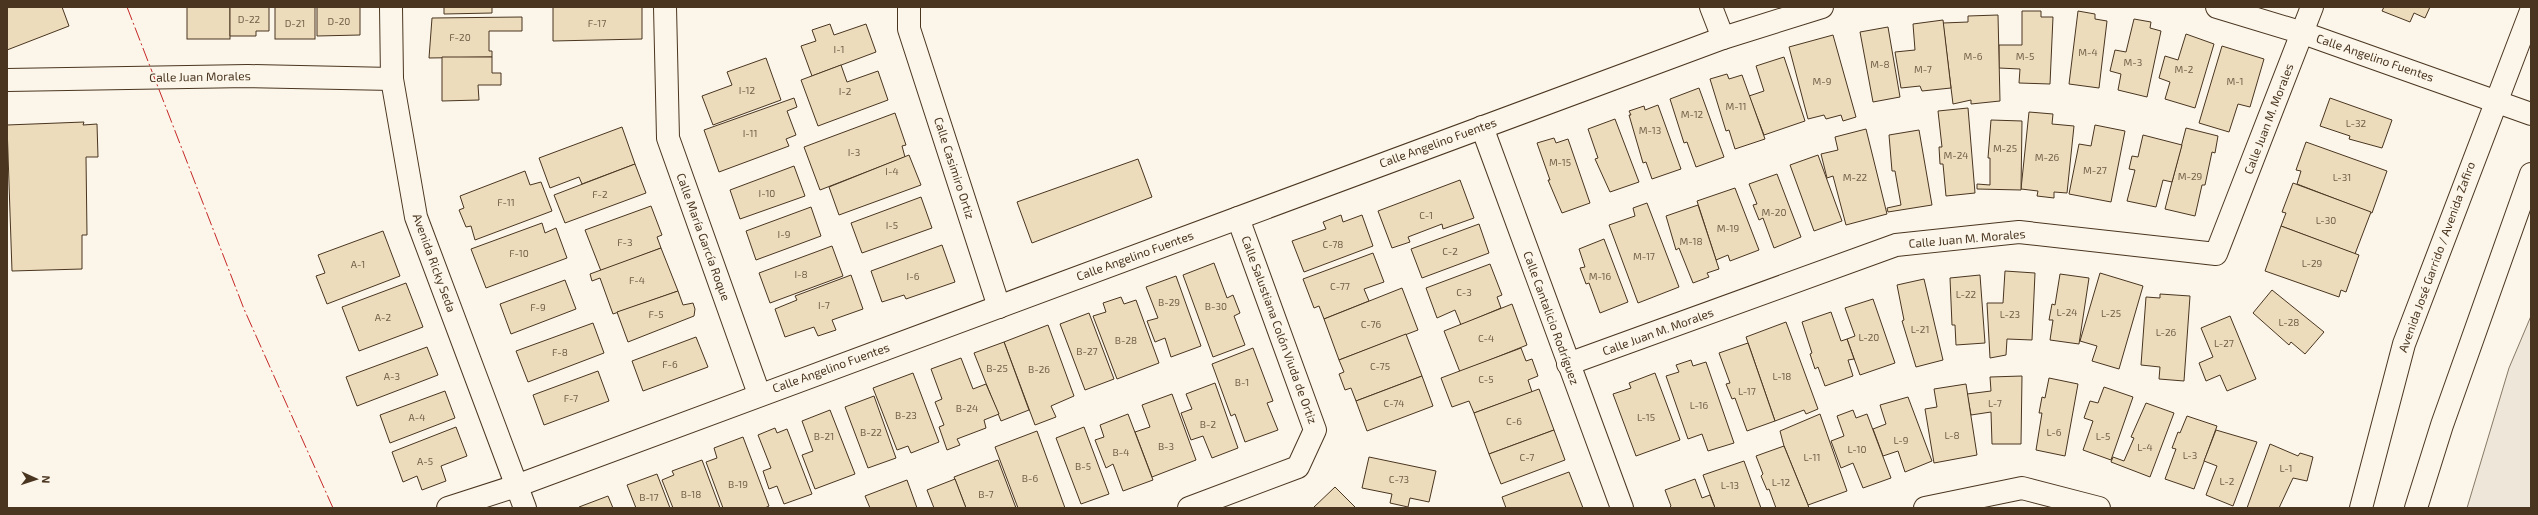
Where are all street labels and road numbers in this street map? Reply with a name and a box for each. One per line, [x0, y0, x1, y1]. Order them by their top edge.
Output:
street label: Calle Angelino Fuentes [2315, 30, 2436, 84]
street label: Calle Juan M. Morales [2240, 61, 2296, 176]
street label: Calle Juan Morales [149, 68, 251, 84]
street label: Calle Angelino Fuentes [1377, 114, 1498, 170]
street label: Calle Casimiro Ortiz [932, 115, 978, 220]
street label: Avenida José Garrido / Avenida Zafiro [2395, 159, 2477, 354]
street label: Calle María García Roque [674, 171, 734, 303]
street label: Avenida Ricky Seda [411, 211, 459, 314]
street label: Calle Juan M. Morales [1908, 226, 2026, 250]
street label: Calle Angelino Fuentes [1074, 227, 1195, 283]
street label: Calle Salustiana Colón Viuda de Ortiz [1239, 234, 1321, 426]
street label: Calle Cantalicio Rodríguez [1521, 249, 1583, 386]
street label: Calle Juan M. Morales [1600, 304, 1715, 358]
street label: Calle Angelino Fuentes [770, 339, 891, 395]

